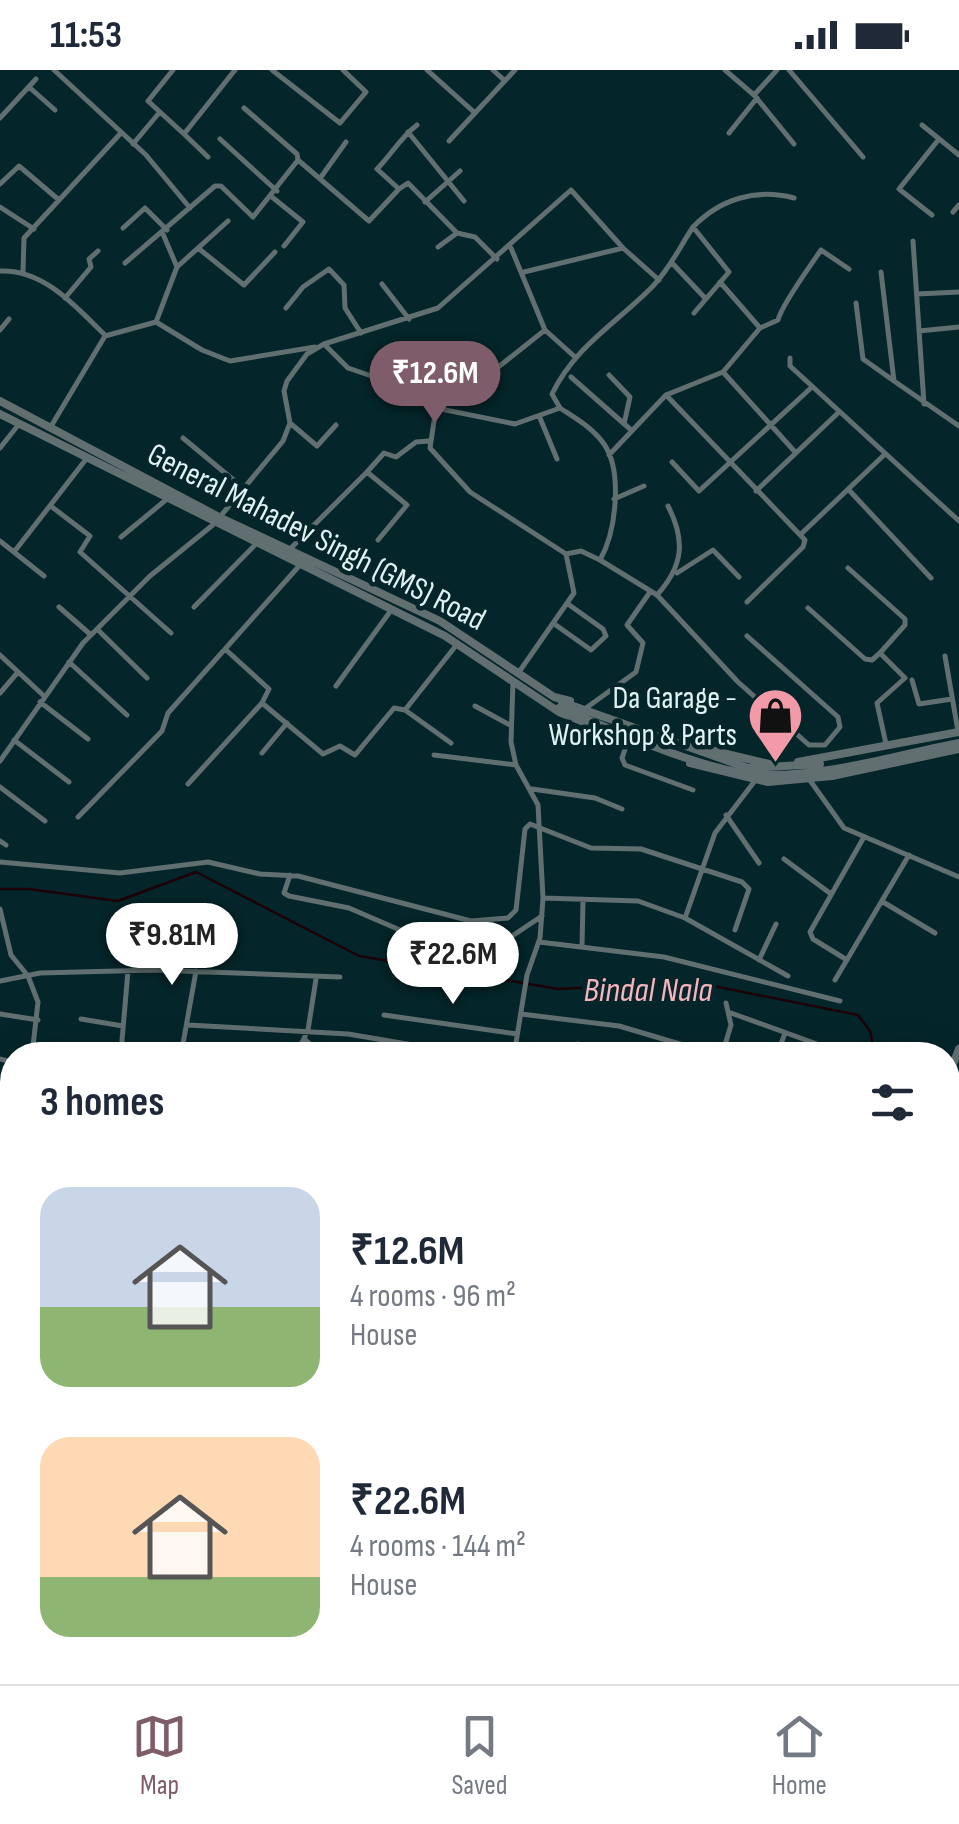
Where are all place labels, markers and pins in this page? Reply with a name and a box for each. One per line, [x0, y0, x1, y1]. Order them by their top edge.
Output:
pin: ₹12.6M [354, 341, 516, 426]
place label: Da Garage - Workshop & Parts [548, 679, 737, 755]
shop icon: Da Garage - Workshop & Parts [746, 685, 806, 764]
pin: ₹9.81M [91, 903, 253, 988]
pin: ₹22.6M [372, 922, 534, 1007]

